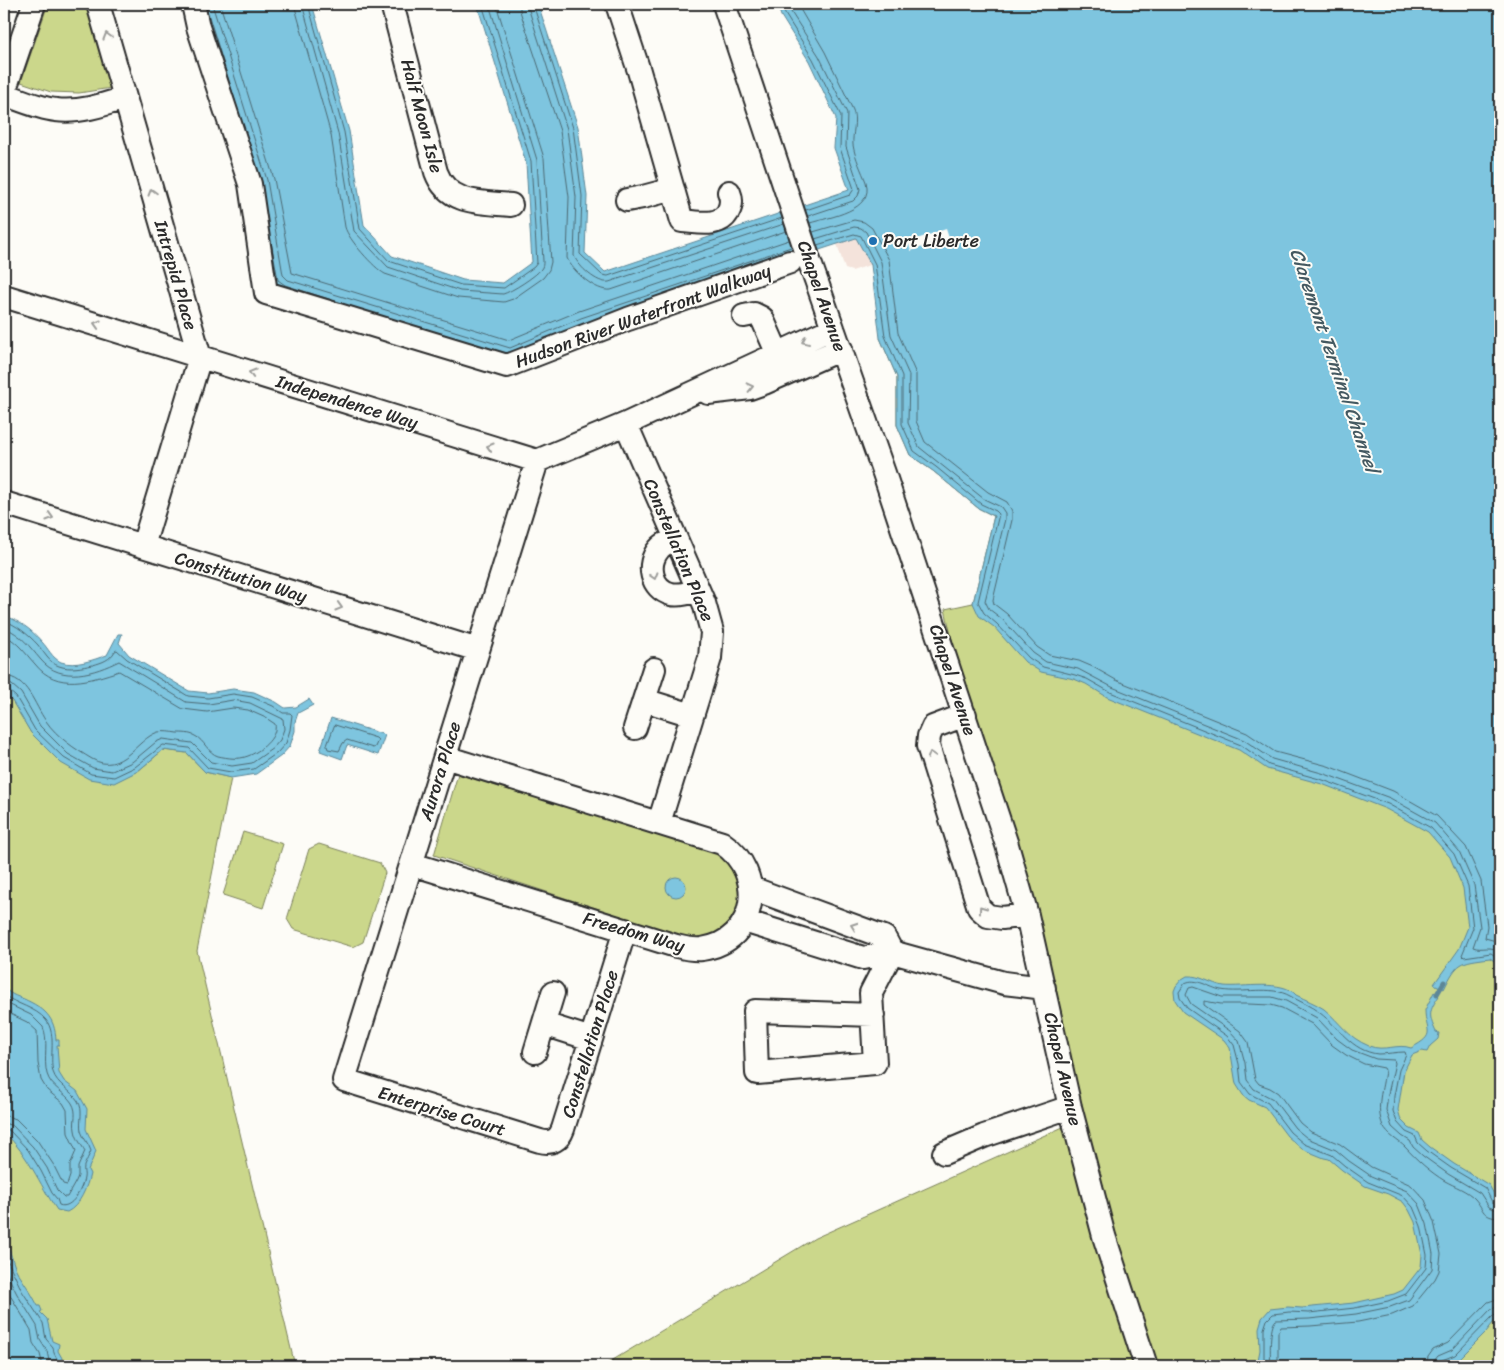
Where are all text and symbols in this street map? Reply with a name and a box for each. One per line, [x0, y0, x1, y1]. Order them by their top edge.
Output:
one-way arrow [103, 32, 113, 41]
street label: Half Moon Isle [391, 55, 453, 177]
one-way arrow [148, 189, 158, 197]
street label: Intrepid Place [145, 215, 207, 334]
place label: Port Liberte [883, 225, 979, 257]
marker: Port Liberte [867, 235, 879, 247]
street label: Chapel Avenue [788, 236, 856, 356]
water label: Claremont Terminal Channel [1281, 244, 1390, 481]
street label: Hudson River Waterfront Walkway [510, 254, 776, 377]
one-way arrow [93, 320, 101, 330]
one-way arrow [801, 334, 810, 345]
street label: Independence Way [271, 365, 423, 439]
one-way arrow [248, 368, 256, 378]
one-way arrow [746, 382, 755, 393]
one-way arrow [487, 443, 495, 453]
street label: Constellation Place [634, 473, 724, 627]
one-way arrow [46, 512, 54, 522]
street label: Constitution Way [171, 542, 312, 612]
one-way arrow [648, 571, 658, 580]
one-way arrow [334, 602, 343, 612]
street label: Chapel Avenue [920, 620, 986, 740]
street label: Aurora Place [409, 717, 470, 826]
one-way arrow [927, 752, 937, 760]
street label: Freedom Way [579, 902, 689, 962]
one-way arrow [979, 905, 988, 914]
one-way arrow [850, 922, 859, 932]
street label: Constellation Place [552, 966, 628, 1122]
street label: Chapel Avenue [1034, 1009, 1092, 1129]
street label: Enterprise Court [374, 1076, 510, 1146]

